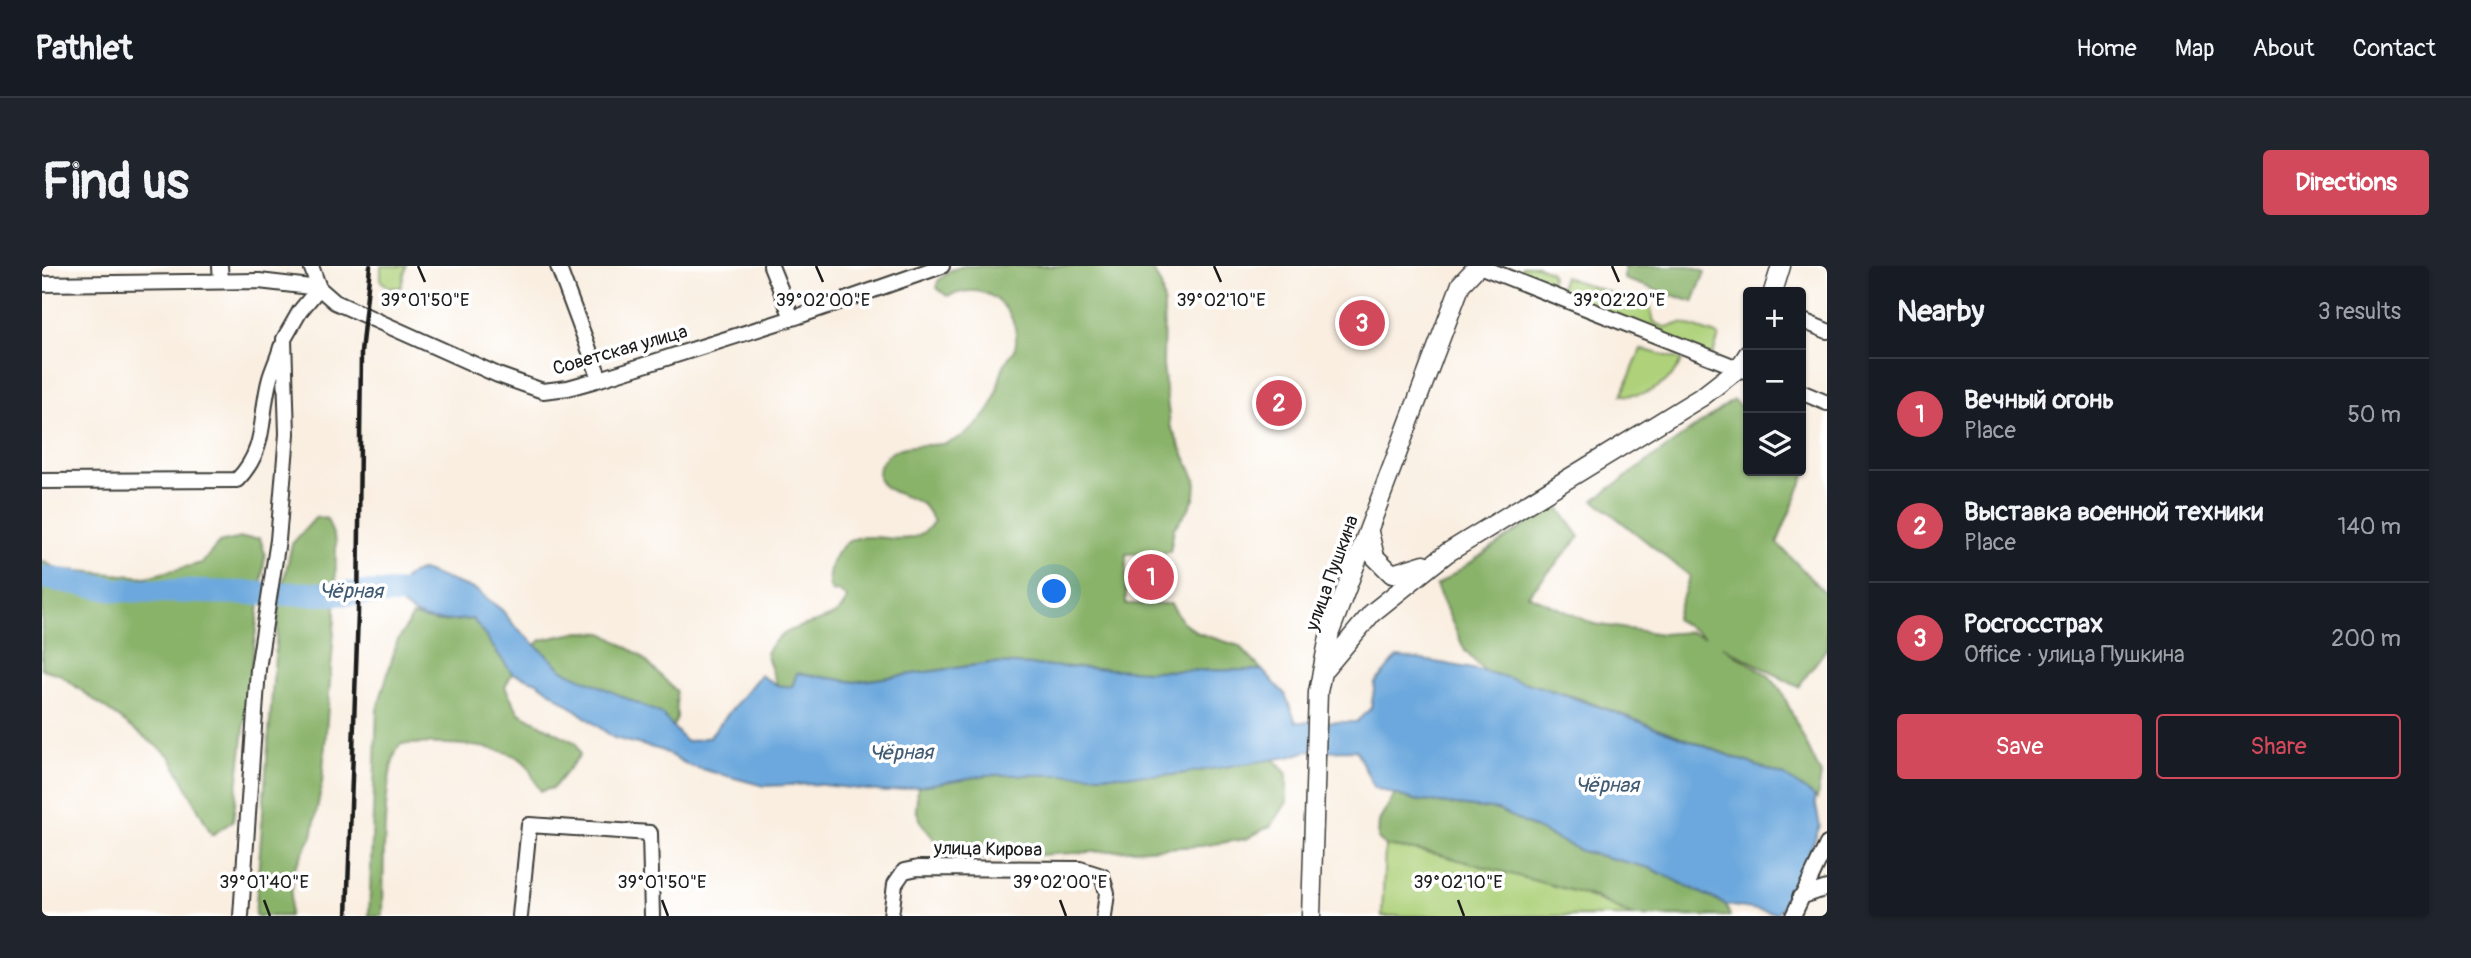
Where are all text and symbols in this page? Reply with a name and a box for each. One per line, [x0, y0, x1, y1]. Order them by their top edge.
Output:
text: Pathlet [35, 28, 132, 69]
text: Home [2076, 34, 2137, 63]
text: Map [2175, 34, 2215, 63]
text: About [2253, 34, 2315, 63]
text: Contact [2353, 34, 2436, 63]
button: Directions [2263, 150, 2429, 215]
text: Find us [42, 152, 189, 213]
map controls [1743, 287, 1806, 476]
button: + [1743, 287, 1806, 350]
text: 39°01'50"E [381, 289, 469, 312]
text: 39°02'00"E [776, 289, 870, 312]
text: 39°02'10"E [1176, 289, 1266, 312]
text: 39°02'20"E [1573, 289, 1665, 312]
text: Nearby [1897, 293, 1984, 330]
pin: 3 [1339, 297, 1385, 349]
text: 3 results [2318, 297, 2401, 326]
street label: Советская улица [550, 319, 690, 381]
button: − [1743, 350, 1806, 413]
pin: 2 [1256, 377, 1302, 429]
text: Вечный огонь [1964, 384, 2114, 416]
text: 1 [1916, 400, 1925, 429]
text: 50 m [2347, 400, 2401, 429]
button: layers [1743, 413, 1806, 476]
text: Place [1964, 416, 2016, 445]
text: Выставка военной техники [1964, 496, 2263, 528]
street label: улица Пушкина [1300, 512, 1364, 635]
text: 2 [1914, 512, 1926, 541]
text: 140 m [2338, 512, 2401, 541]
text: Place [1964, 528, 2016, 557]
pin: 1 [1128, 551, 1174, 603]
your location [1037, 574, 1071, 608]
water label: Чёрная [319, 578, 385, 605]
text: Росгосстрах [1964, 608, 2103, 640]
text: 3 [1914, 624, 1926, 653]
text: 200 m [2331, 624, 2401, 653]
text: Office · улица Пушкина [1964, 640, 2185, 669]
button: Save [1897, 714, 2142, 779]
button: Share [2156, 714, 2401, 779]
water label: Чёрная [869, 739, 935, 767]
water label: Чёрная [1575, 772, 1641, 799]
street label: улица Кирова [933, 836, 1042, 862]
text: 39°01'40"E [219, 871, 309, 894]
text: 39°01'50"E [618, 871, 706, 894]
text: 39°02'00"E [1013, 871, 1107, 894]
text: 39°02'10"E [1413, 871, 1503, 894]

